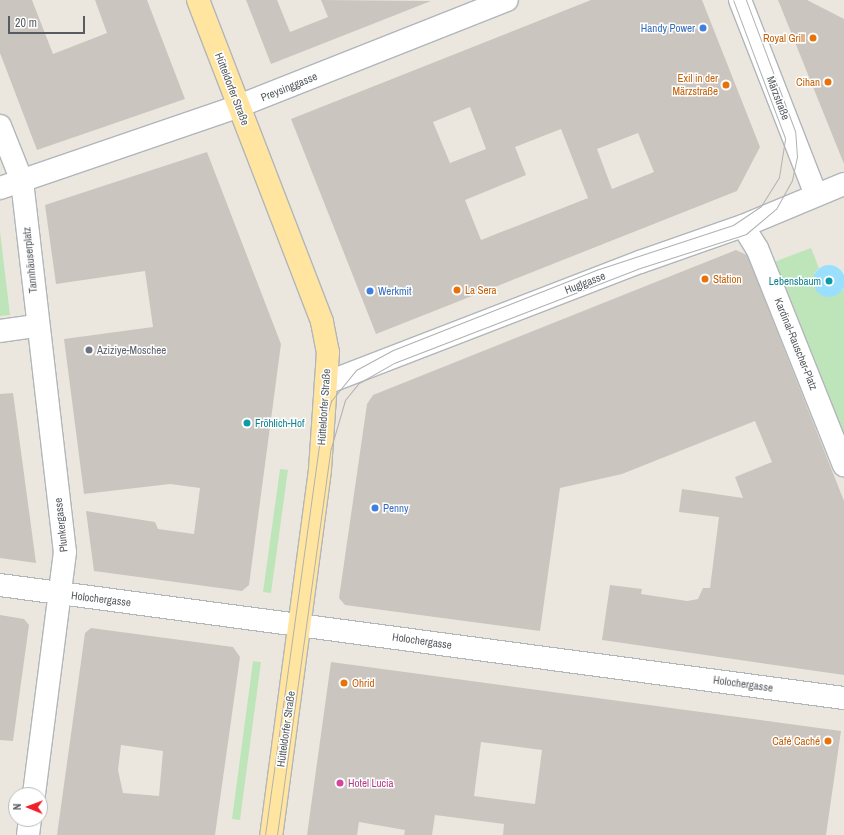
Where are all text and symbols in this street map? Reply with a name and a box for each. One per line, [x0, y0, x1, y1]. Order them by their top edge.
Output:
scale bar [10, 8, 87, 34]
text: 20 m [15, 15, 37, 31]
place label: Handy Power [641, 21, 695, 35]
marker: Handy Power [698, 23, 708, 33]
place label: Royal Grill [763, 31, 805, 45]
marker: Royal Grill [808, 33, 818, 43]
street label: Hütteldorfer Straße [212, 51, 252, 127]
street label: Preysinggasse [259, 70, 319, 104]
place label: Exil in der Märzstraße [672, 72, 718, 98]
street label: Märzstraße [764, 74, 792, 122]
place label: Cihan [796, 75, 820, 89]
marker: Cihan [823, 77, 833, 87]
marker: Exil in der Märzstraße [721, 80, 731, 90]
street label: Tannhäuserplatz [20, 226, 40, 294]
street label: Huglgasse [563, 269, 607, 297]
place label: Station [713, 272, 742, 286]
marker: Station [700, 274, 710, 284]
place label: Lebensbaum [769, 274, 821, 288]
marker: Lebensbaum [824, 276, 834, 286]
place label: La Sera [465, 283, 497, 297]
place label: Werkmit [378, 284, 411, 298]
marker: La Sera [452, 285, 462, 295]
marker: Werkmit [365, 286, 375, 296]
street label: Kardinal-Rauscher-Platz [771, 296, 821, 392]
place label: Aziziye-Moschee [97, 343, 166, 357]
marker: Aziziye-Moschee [84, 345, 94, 355]
street label: Hütteldorfer Straße [315, 368, 333, 446]
place label: Fröhlich-Hof [255, 416, 305, 430]
marker: Fröhlich-Hof [242, 418, 252, 428]
street label: Plunkergasse [52, 497, 70, 553]
place label: Penny [383, 501, 409, 515]
marker: Penny [370, 503, 380, 513]
street label: Holochergasse [70, 589, 132, 609]
street label: Holochergasse [391, 630, 453, 652]
street label: Holochergasse [712, 673, 774, 695]
place label: Ohrid [352, 676, 375, 690]
marker: Ohrid [339, 678, 349, 688]
street label: Hütteldorfer Straße [274, 690, 298, 768]
place label: Café Caché [772, 734, 820, 748]
marker: Café Caché [823, 736, 833, 746]
place label: Hotel Lucia [348, 776, 394, 790]
marker: Hotel Lucia [335, 778, 345, 788]
north arrow [8, 787, 48, 827]
text: N [10, 803, 24, 810]

